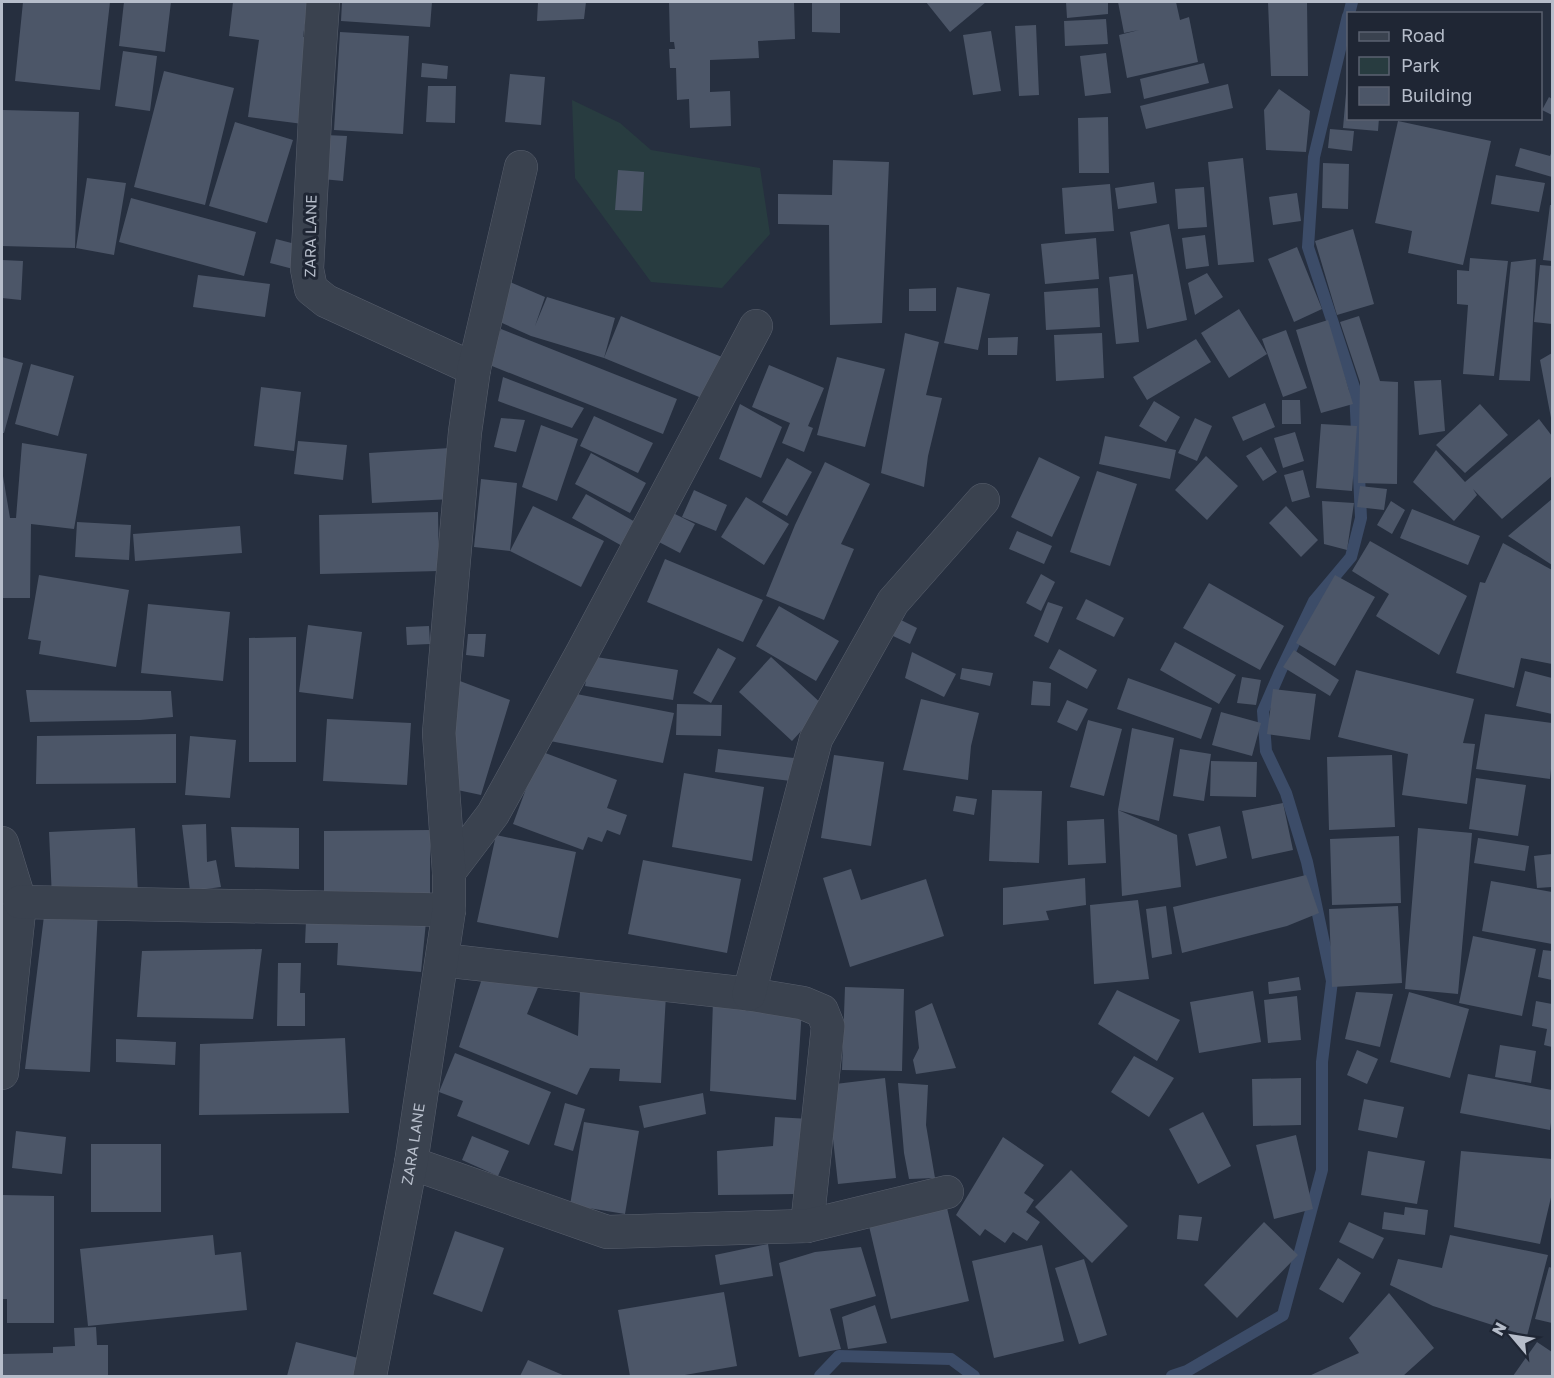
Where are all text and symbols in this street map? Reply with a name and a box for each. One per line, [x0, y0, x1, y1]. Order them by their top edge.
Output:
legend [1347, 12, 1542, 120]
text: Road [1401, 24, 1445, 46]
text: Park [1401, 54, 1440, 76]
text: Building [1401, 84, 1472, 106]
street label: ZARA LANE [300, 195, 320, 277]
street label: ZARA LANE [397, 1102, 428, 1186]
north arrow [1482, 1306, 1542, 1366]
text: N [1487, 1319, 1511, 1339]

